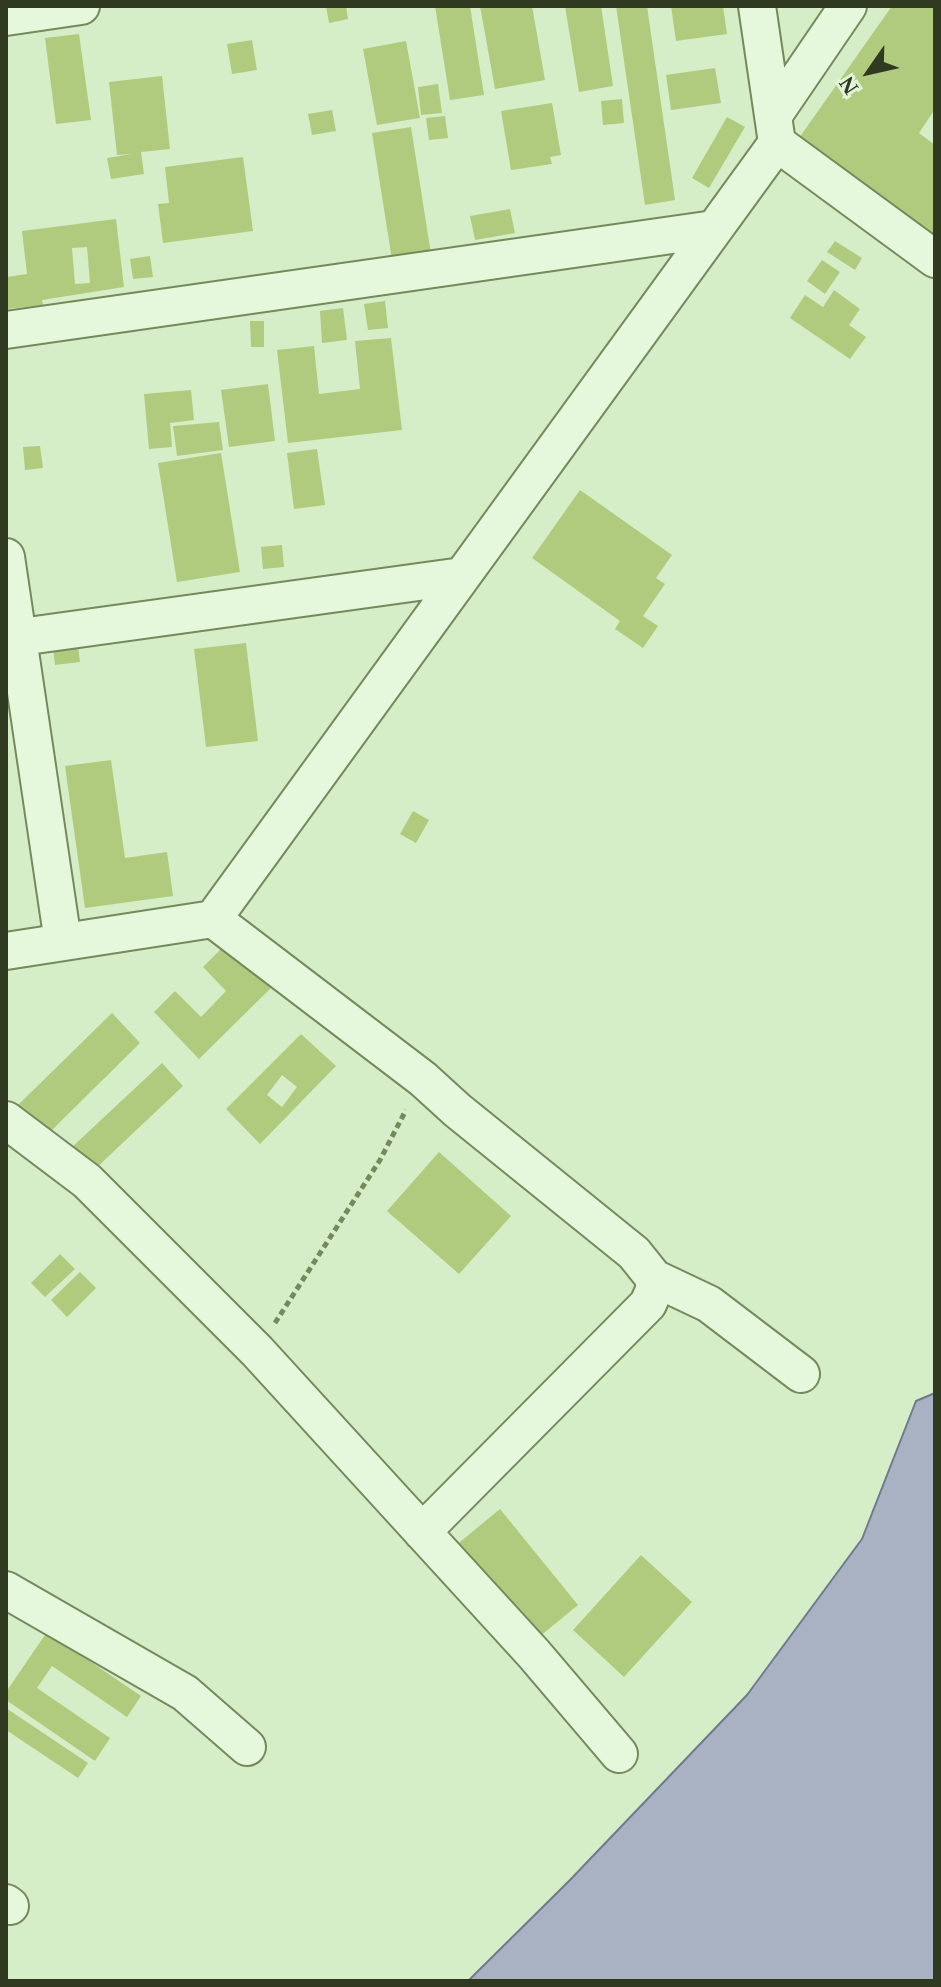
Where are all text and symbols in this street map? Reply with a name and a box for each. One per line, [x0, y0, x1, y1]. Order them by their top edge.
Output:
north arrow [829, 32, 909, 112]
text: N [834, 72, 863, 99]

